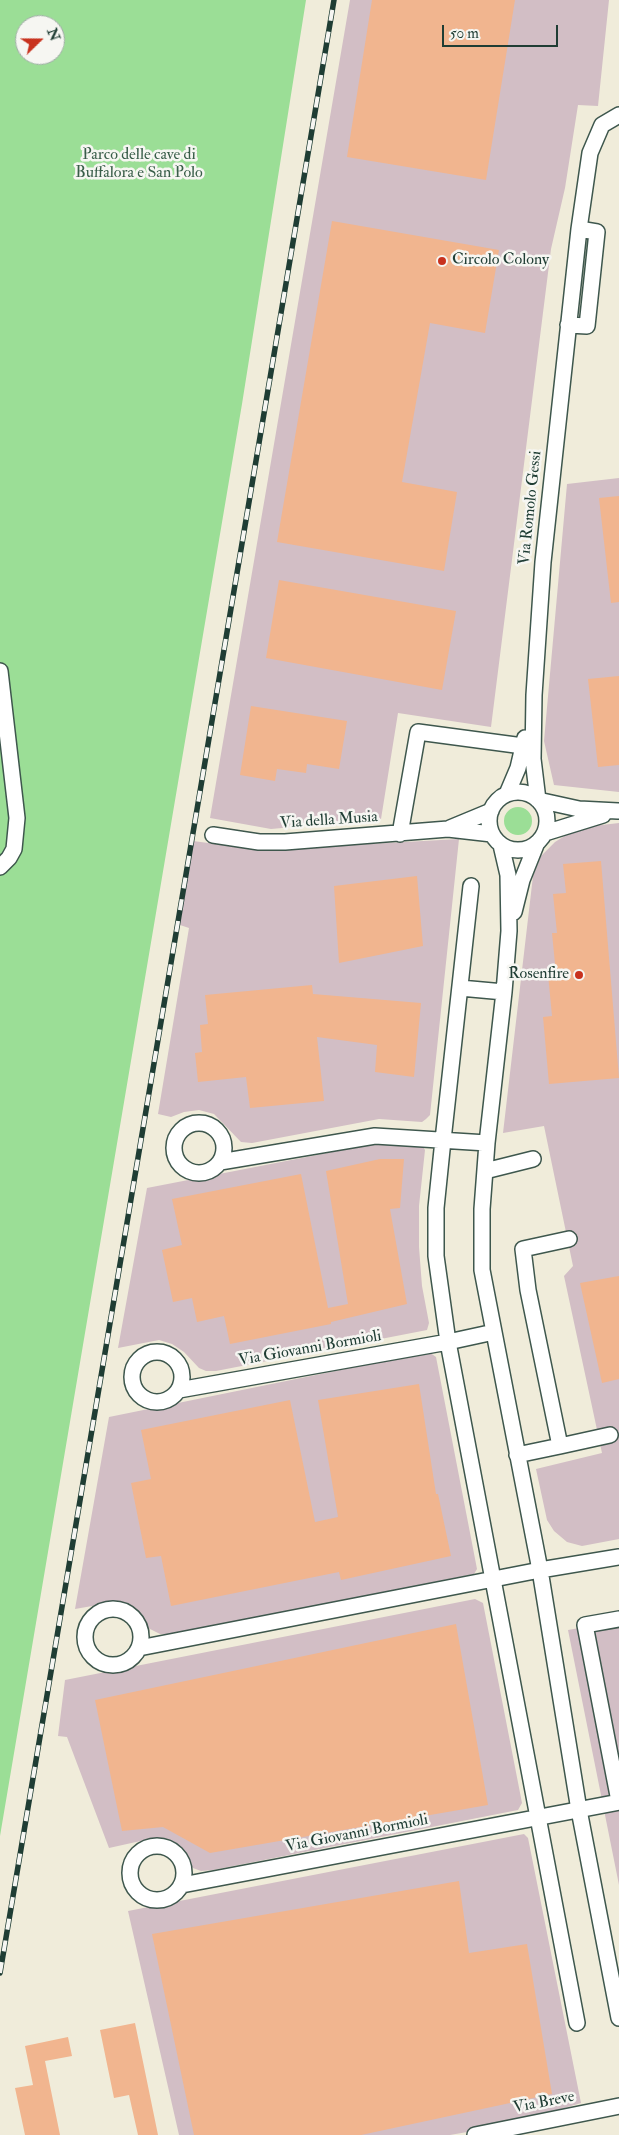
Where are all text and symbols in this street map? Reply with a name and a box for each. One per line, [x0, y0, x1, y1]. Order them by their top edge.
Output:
north arrow [15, 15, 65, 65]
scale bar [444, 15, 560, 47]
text: 50 m [450, 24, 479, 43]
text: N [43, 26, 64, 44]
park label: Parco delle cave di Buffalora e San Polo [75, 146, 203, 184]
place label: Circolo Colony [452, 251, 549, 271]
marker: Circolo Colony [436, 255, 448, 267]
street label: Via Romolo Gessi [515, 450, 547, 566]
street label: Via della Musia [279, 808, 379, 834]
place label: Rosenfire [508, 965, 569, 985]
marker: Rosenfire [573, 969, 585, 981]
street label: Via Giovanni Bormioli [237, 1327, 383, 1371]
street label: Via Giovanni Bormioli [284, 1811, 430, 1857]
street label: Via Breve [512, 2088, 576, 2118]

